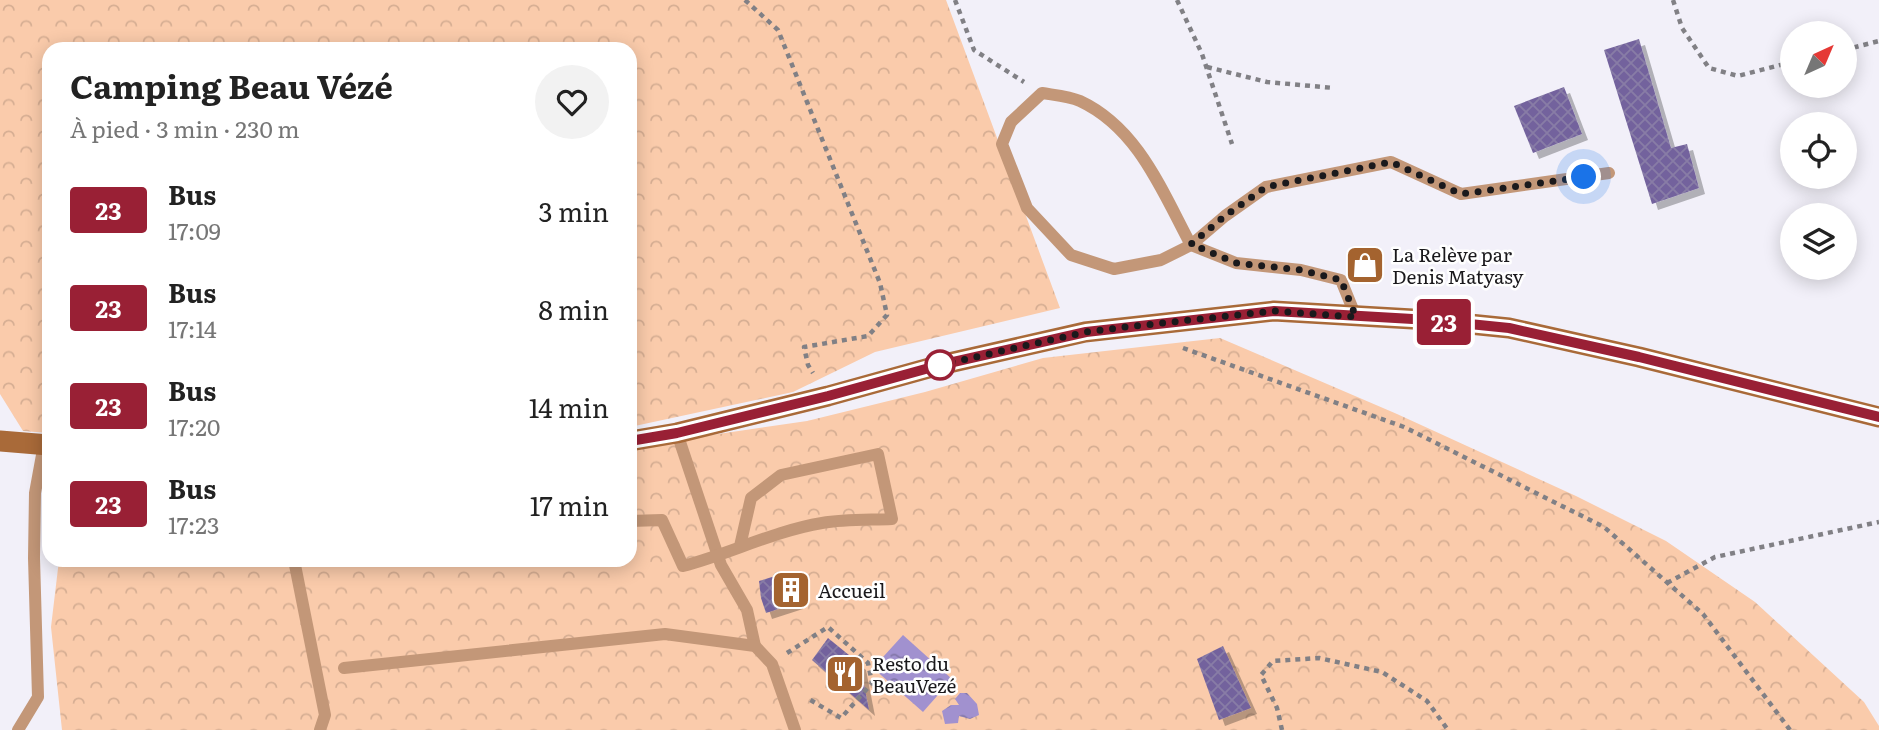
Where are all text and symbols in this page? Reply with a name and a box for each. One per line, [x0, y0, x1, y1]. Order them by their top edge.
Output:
north arrow [1780, 21, 1857, 98]
map controls [1780, 21, 1857, 280]
text: Camping Beau Vézé [70, 60, 393, 109]
button: heart [535, 65, 609, 139]
text: À pied · 3 min · 230 m [70, 111, 300, 145]
button: locate [1780, 112, 1857, 189]
your location [1566, 159, 1601, 194]
text: Bus [168, 174, 216, 213]
text: 3 min [539, 191, 609, 230]
text: 23 [95, 192, 122, 227]
button: layers [1780, 203, 1857, 280]
text: 17:09 [168, 213, 221, 247]
place label: La Relève par Denis Matyasy [1392, 240, 1524, 290]
shop icon: La Relève par Denis Matyasy [1344, 244, 1386, 286]
text: Bus [168, 272, 216, 311]
text: 8 min [538, 289, 609, 328]
text: 23 [95, 290, 122, 325]
line badge: 23 [1412, 299, 1476, 345]
text: 23 [1431, 304, 1457, 339]
text: 17:14 [168, 311, 217, 345]
unlabelled marker [925, 350, 955, 380]
text: Bus [168, 370, 216, 409]
text: 14 min [529, 387, 609, 426]
text: 23 [95, 388, 122, 423]
text: 17:20 [168, 409, 220, 443]
text: Bus [168, 468, 216, 507]
text: 17 min [530, 485, 609, 524]
text: 23 [95, 486, 122, 521]
text: 17:23 [168, 507, 219, 541]
building icon: Accueil [770, 569, 812, 611]
place label: Accueil [818, 576, 885, 604]
place label: Resto du BeauVezé [872, 649, 957, 699]
restaurant icon: Resto du BeauVezé [824, 653, 866, 695]

